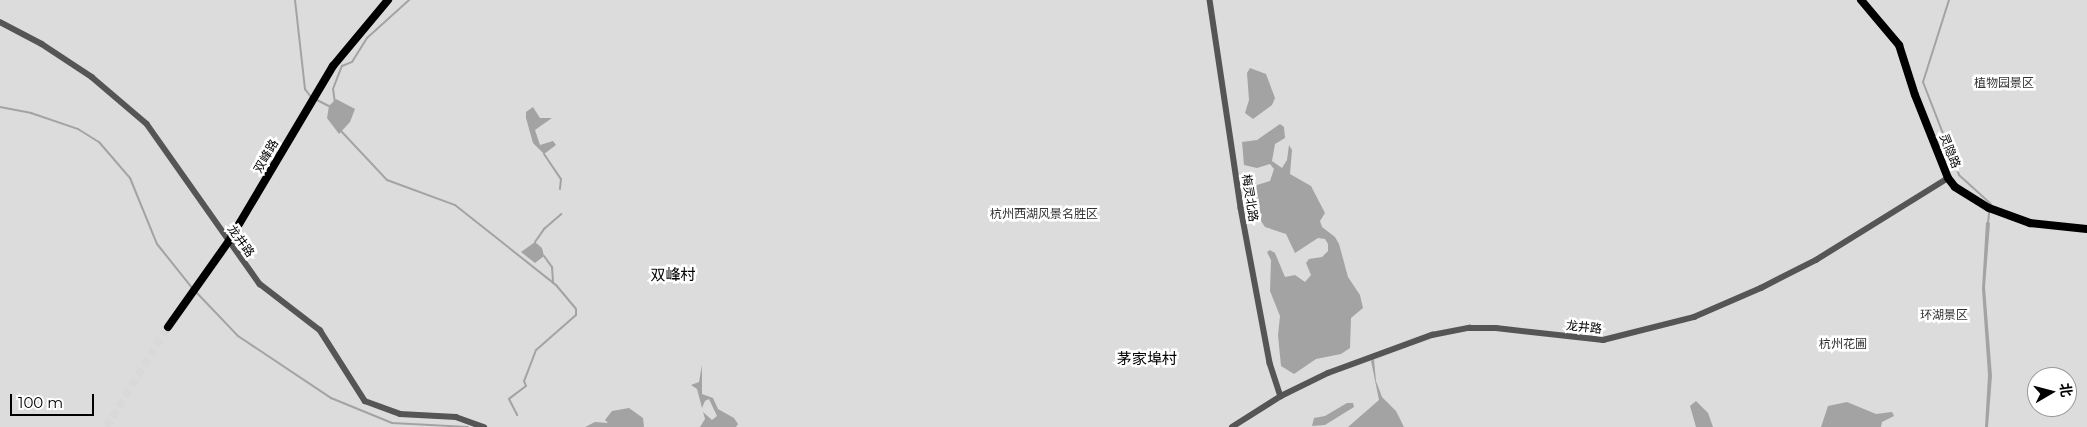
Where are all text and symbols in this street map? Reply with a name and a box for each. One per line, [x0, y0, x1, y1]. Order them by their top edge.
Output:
park label: 植物园景区 [1974, 76, 2034, 90]
street label: 灵隐路 [1937, 132, 1963, 170]
street label: 双峰路 [251, 137, 281, 175]
street label: 梅灵北路 [1239, 173, 1261, 223]
park label: 杭州西湖风景名胜区 [990, 207, 1098, 221]
street label: 龙井路 [225, 222, 257, 260]
district label: 双峰村 [651, 266, 695, 284]
park label: 环湖景区 [1920, 308, 1968, 322]
street label: 龙井路 [1565, 318, 1603, 336]
park label: 杭州花圃 [1819, 337, 1867, 351]
district label: 茅家埠村 [1117, 350, 1177, 368]
north arrow [2027, 367, 2077, 417]
text: 北 [2056, 382, 2076, 398]
scale bar [12, 384, 96, 416]
text: 100 m [18, 393, 63, 412]

